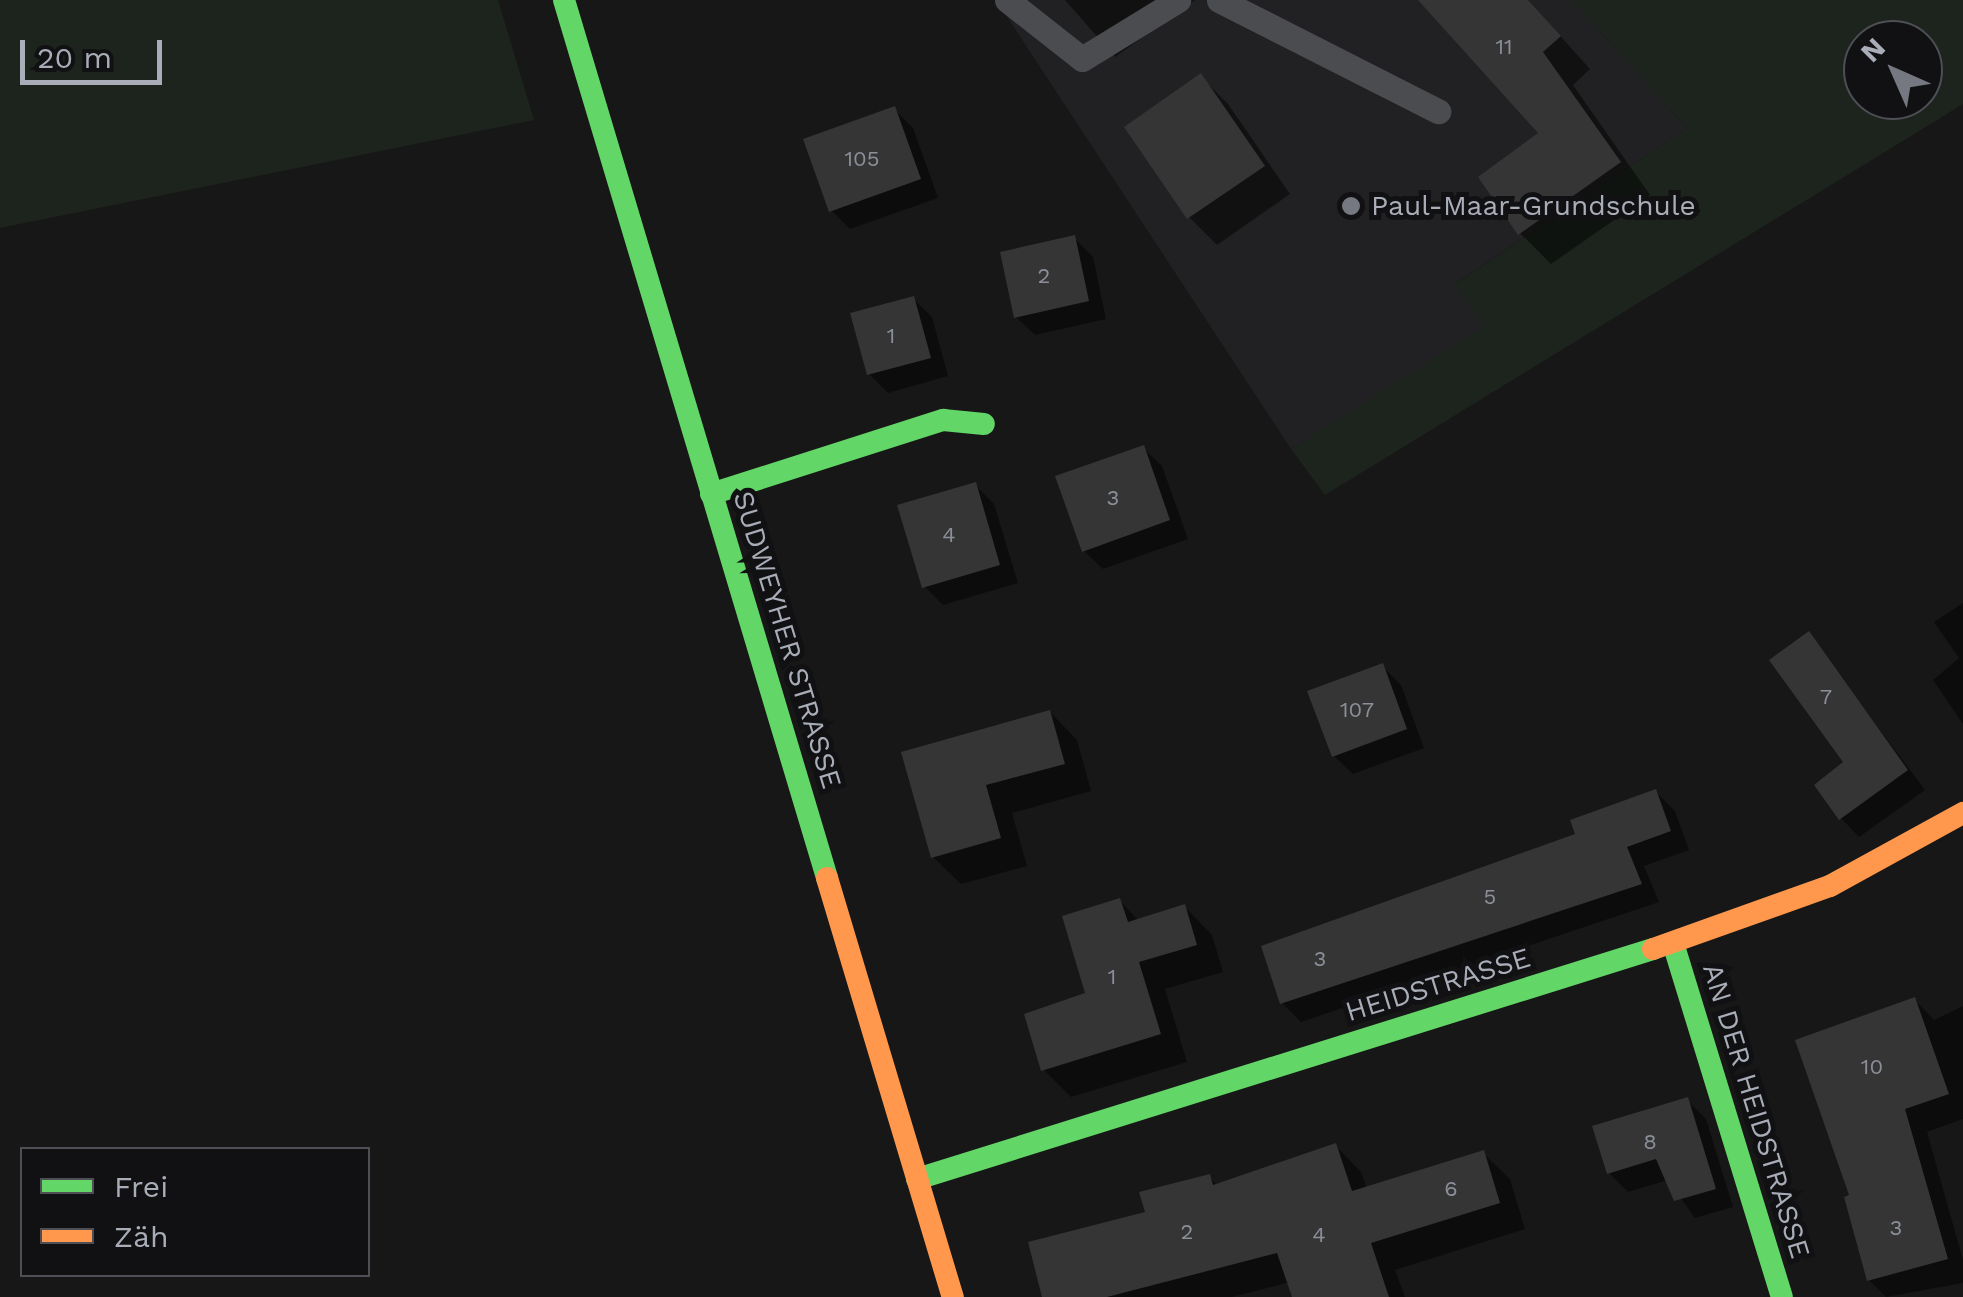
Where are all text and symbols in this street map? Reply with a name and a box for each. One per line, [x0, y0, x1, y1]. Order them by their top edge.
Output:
scale bar [25, 20, 168, 82]
north arrow [1843, 20, 1943, 120]
text: N [1854, 31, 1892, 69]
house number: 11 [1495, 34, 1513, 60]
text: 20 m [37, 40, 112, 75]
house number: 105 [844, 146, 880, 172]
place label: Paul-Maar-Grundschule [1371, 189, 1696, 223]
marker: Paul-Maar-Grundschule [1340, 195, 1362, 217]
house number: 2 [1038, 263, 1050, 289]
house number: 1 [887, 323, 895, 349]
house number: 3 [1107, 485, 1119, 511]
street label: SUDWEYHER STRASSE [726, 487, 848, 793]
house number: 4 [942, 522, 956, 548]
house number: 7 [1820, 684, 1832, 710]
house number: 107 [1340, 697, 1374, 723]
house number: 5 [1484, 884, 1496, 910]
street label: HEIDSTRASSE [1341, 941, 1535, 1029]
house number: 3 [1314, 946, 1326, 972]
street label: AN DER HEIDSTRASSE [1695, 960, 1817, 1262]
house number: 1 [1108, 964, 1116, 990]
house number: 10 [1861, 1054, 1883, 1080]
house number: 8 [1643, 1129, 1657, 1155]
legend [20, 1147, 370, 1277]
text: Frei [114, 1169, 168, 1204]
house number: 6 [1444, 1176, 1458, 1202]
house number: 3 [1890, 1215, 1902, 1241]
text: Zäh [114, 1219, 168, 1254]
house number: 2 [1181, 1219, 1193, 1245]
house number: 4 [1312, 1222, 1326, 1248]

